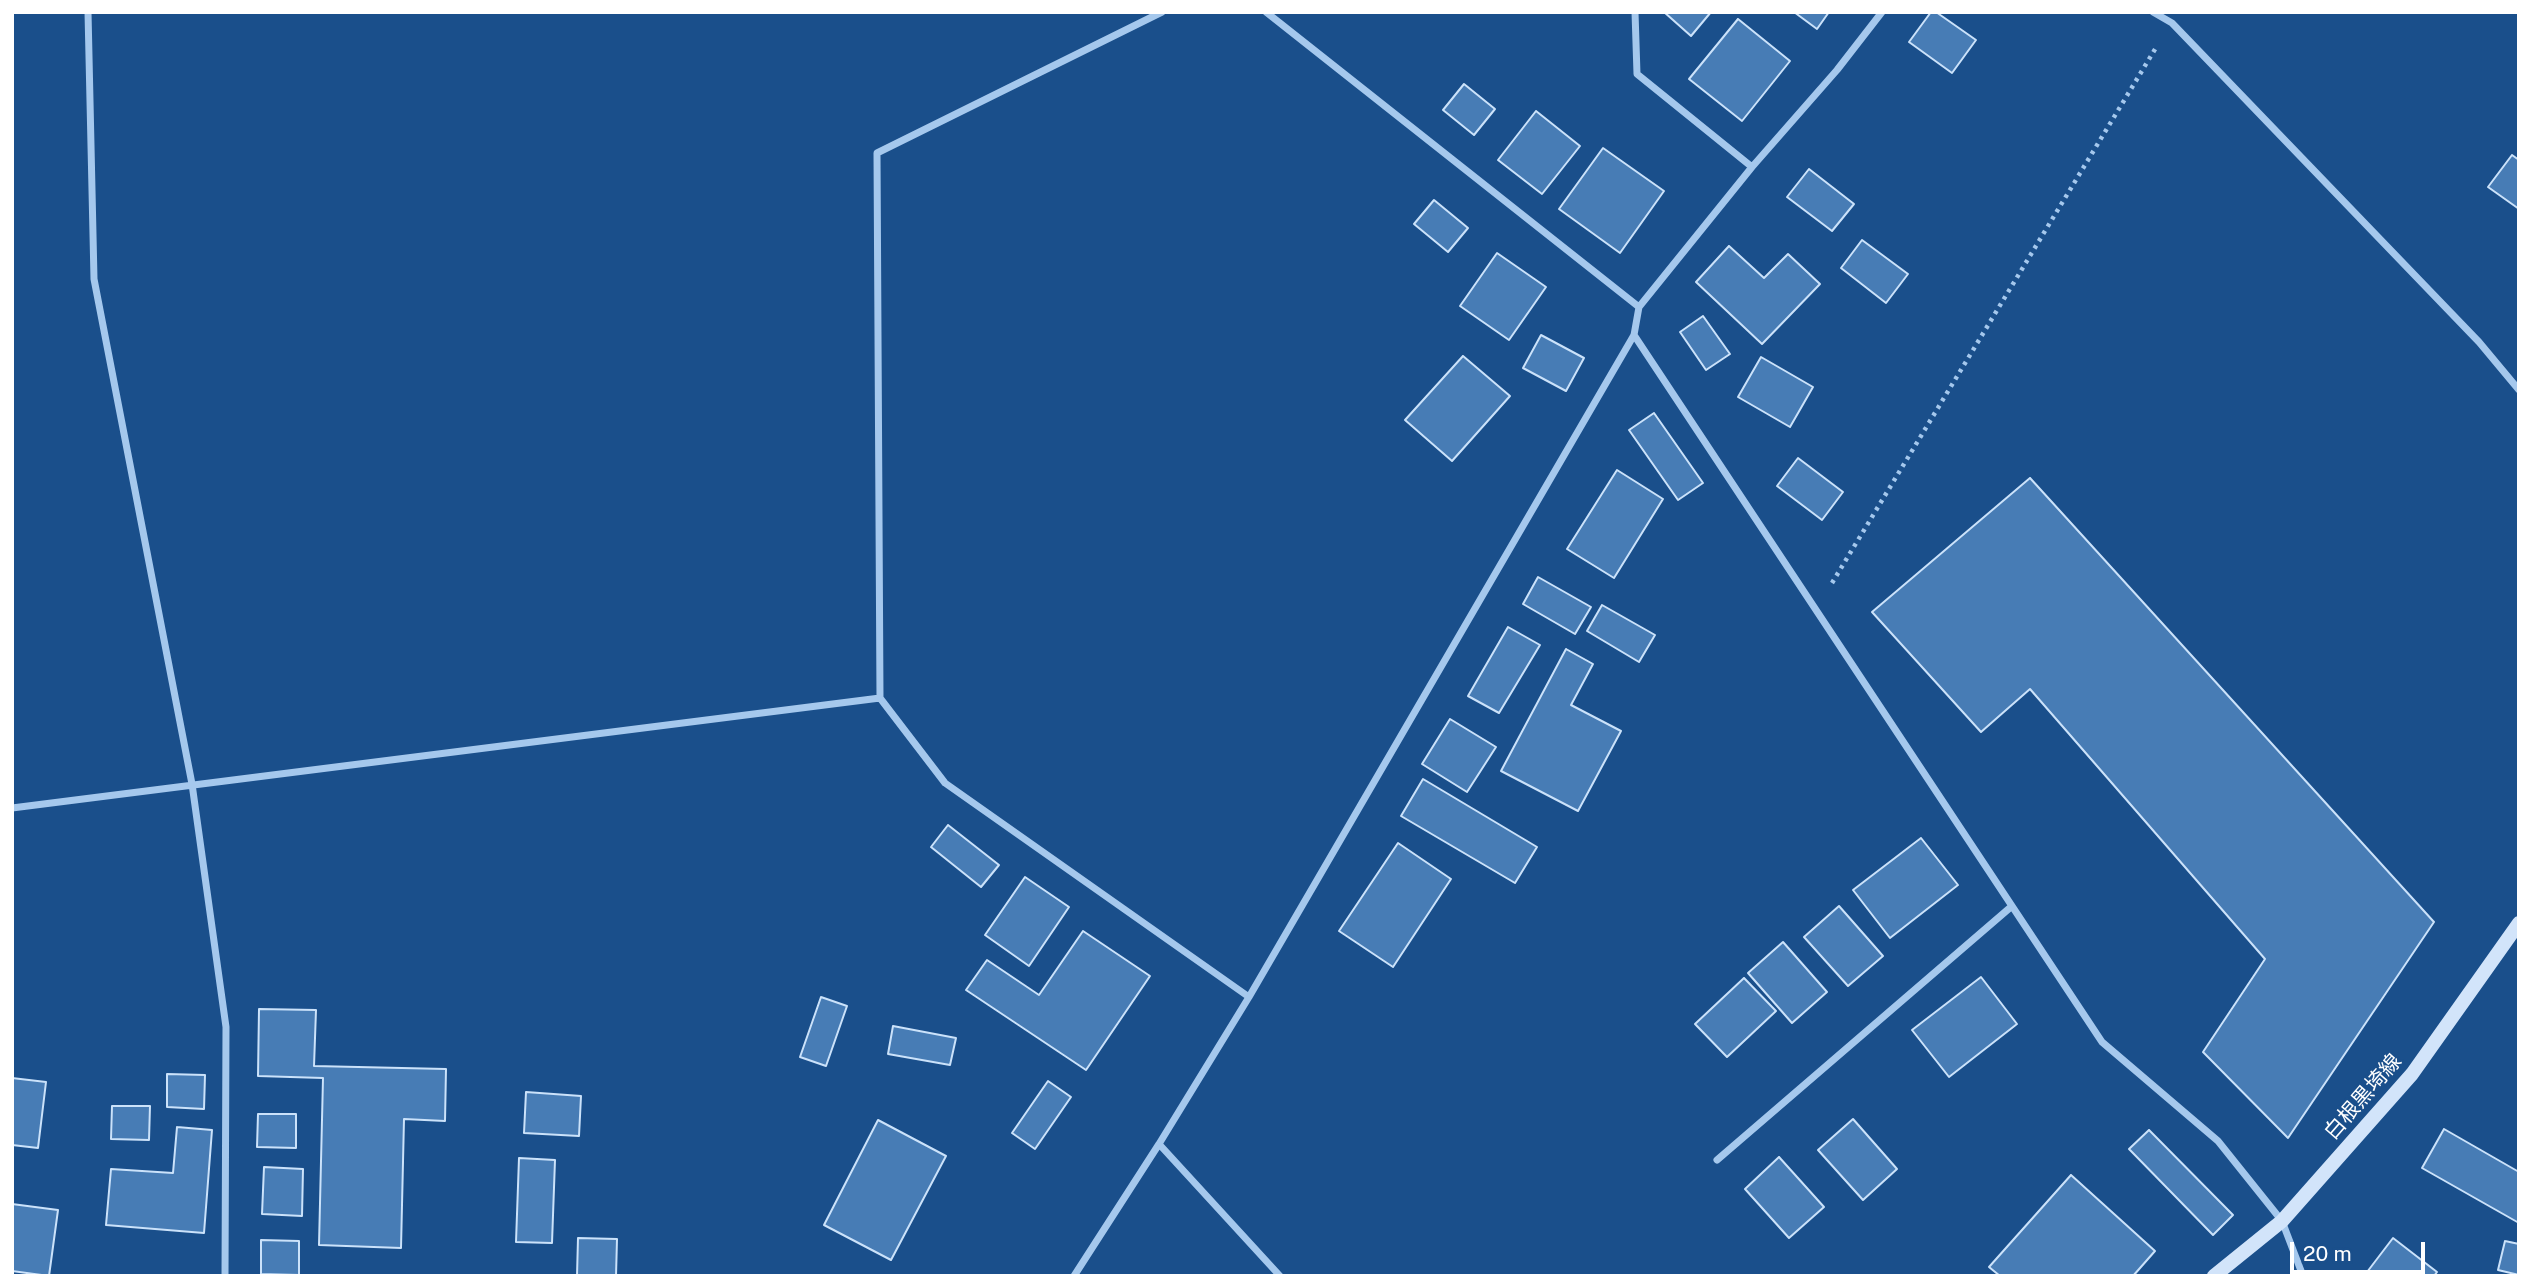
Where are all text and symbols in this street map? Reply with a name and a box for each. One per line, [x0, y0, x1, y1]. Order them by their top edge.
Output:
street label: 白根黒埼線 [2319, 1049, 2407, 1145]
scale bar [2293, 1228, 2428, 1272]
text: 20 m [2303, 1241, 2352, 1266]

